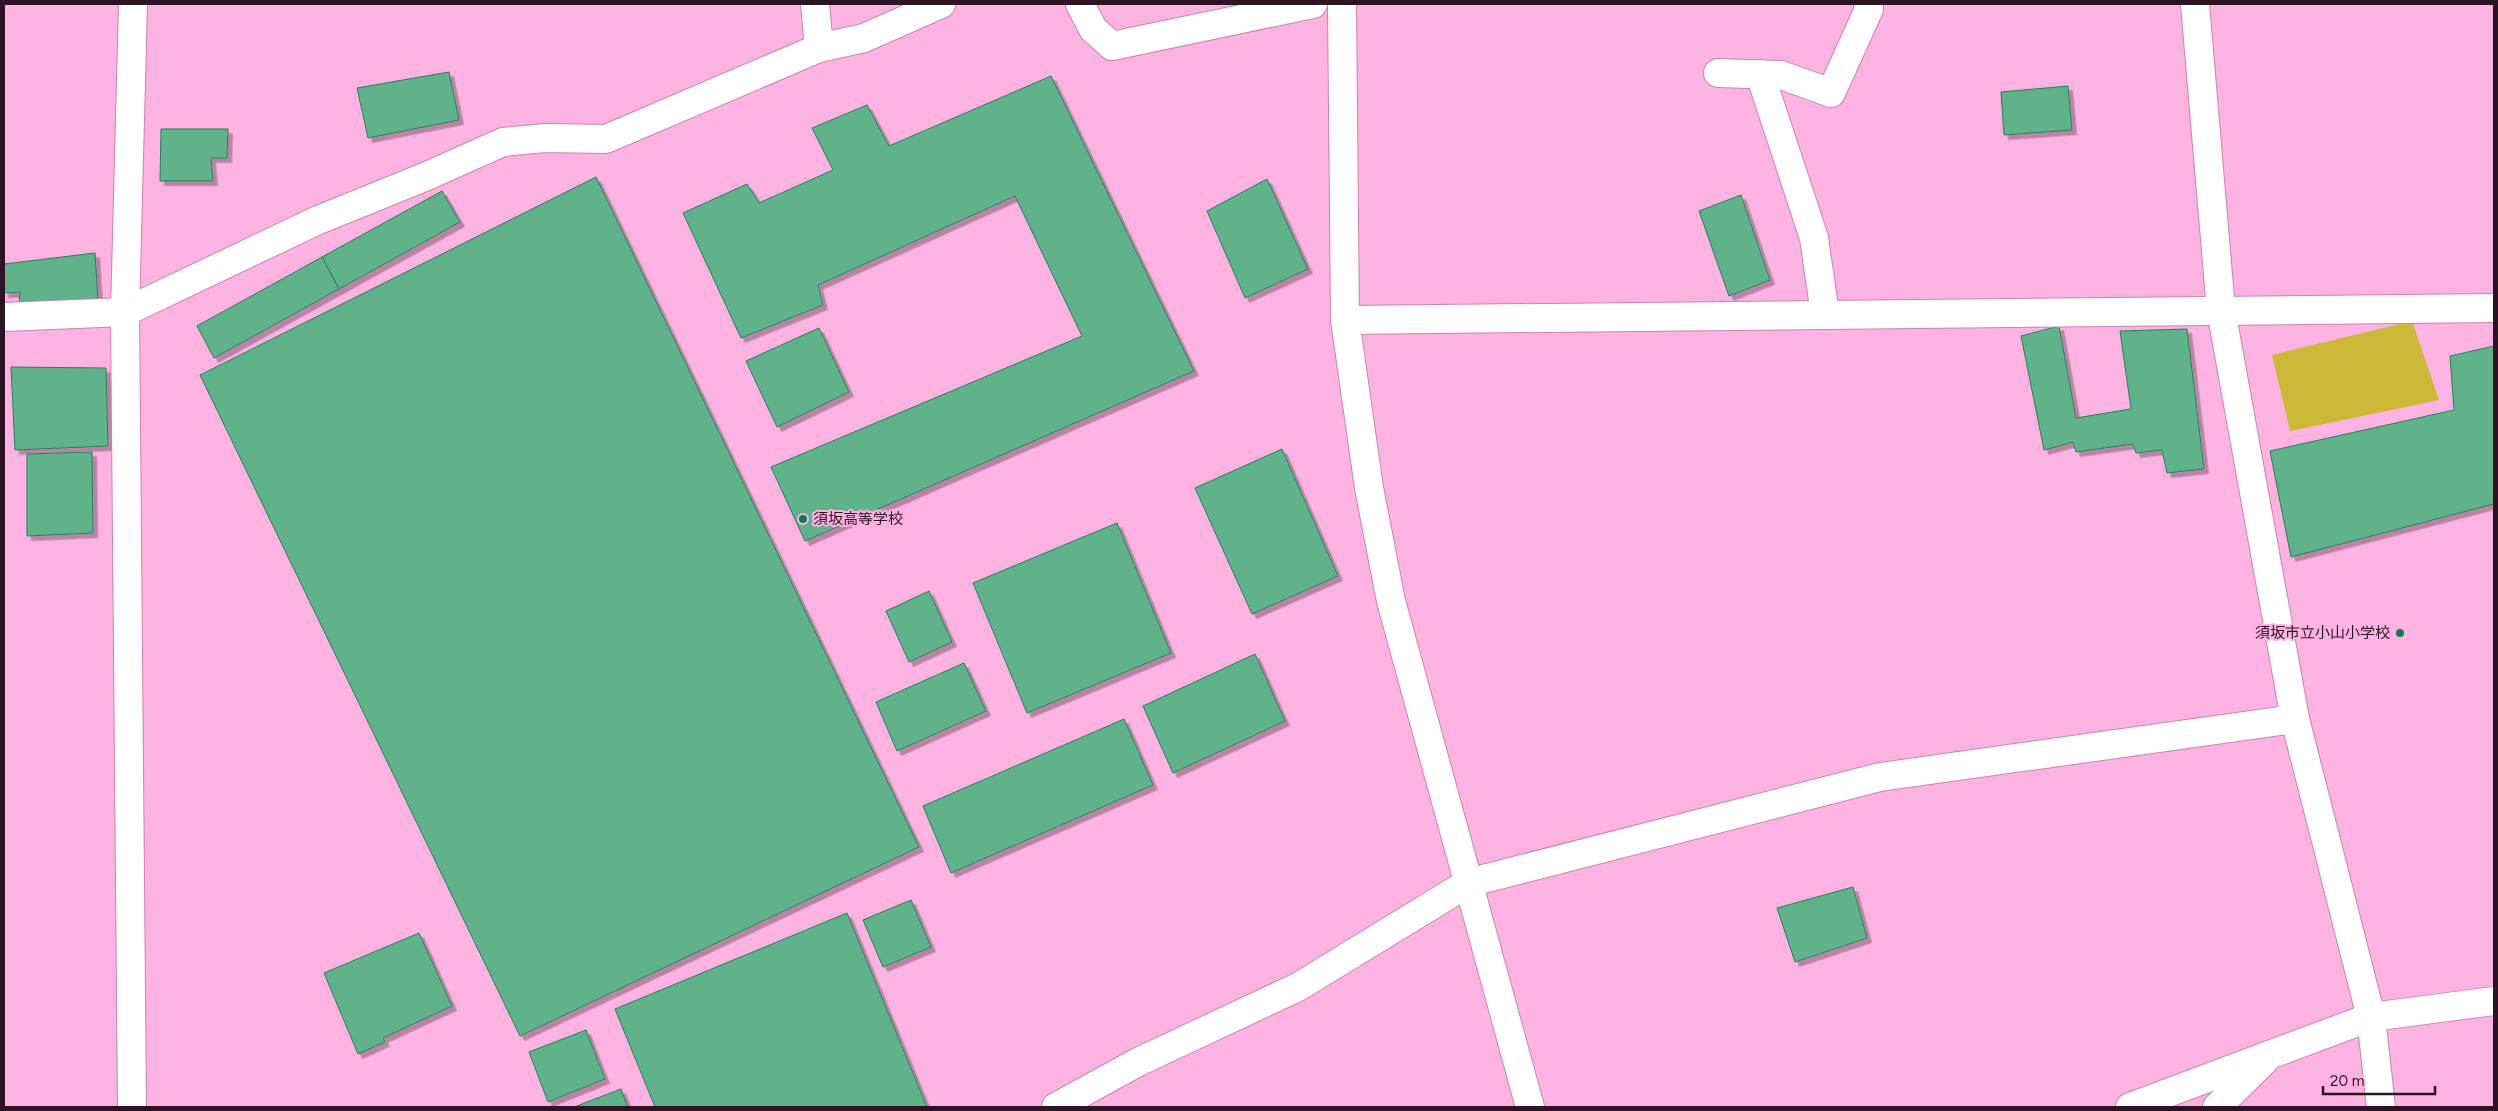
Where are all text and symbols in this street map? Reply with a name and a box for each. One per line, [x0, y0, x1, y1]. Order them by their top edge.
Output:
place label: 須坂高等学校 [813, 510, 903, 528]
marker: 須坂高等学校 [797, 513, 809, 525]
place label: 須坂市立小山小学校 [2255, 624, 2390, 642]
marker: 須坂市立小山小学校 [2394, 627, 2406, 639]
scale bar [2323, 1064, 2436, 1096]
text: 20 m [2330, 1072, 2364, 1090]

